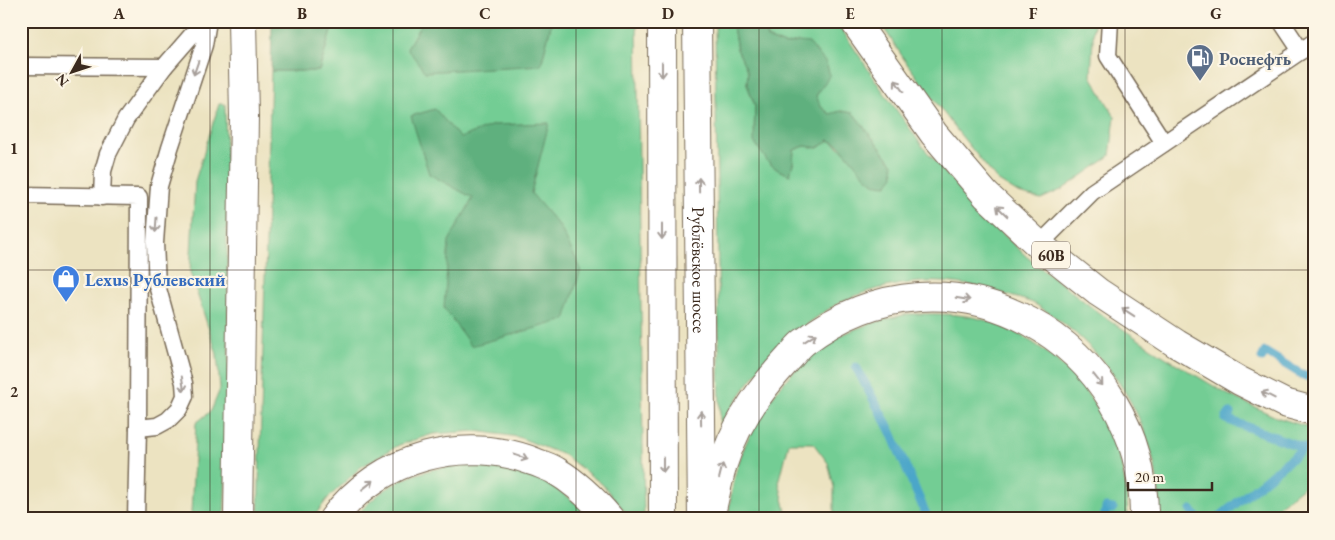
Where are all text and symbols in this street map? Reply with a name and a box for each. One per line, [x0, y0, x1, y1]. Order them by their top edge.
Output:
text: A [112, 3, 125, 24]
text: B [297, 3, 307, 24]
text: C [479, 3, 491, 24]
text: D [662, 3, 674, 24]
text: E [845, 3, 855, 24]
text: F [1029, 3, 1038, 24]
text: G [1210, 3, 1222, 24]
fuel station icon: Роснефть [1185, 43, 1215, 82]
place label: Роснефть [1219, 47, 1291, 70]
north arrow [48, 48, 98, 98]
one-way arrow [191, 60, 200, 76]
one-way arrow [657, 62, 667, 78]
text: N [51, 70, 73, 90]
one-way arrow [894, 79, 904, 93]
text: 1 [10, 138, 18, 159]
one-way arrow [694, 177, 704, 194]
one-way arrow [996, 205, 1008, 217]
street label: Рублёвское шоссе [687, 207, 712, 333]
one-way arrow [152, 217, 161, 233]
one-way arrow [657, 224, 667, 240]
road number: 60B [1032, 242, 1070, 268]
shop icon: Lexus Рублевский [51, 264, 81, 303]
place label: Lexus Рублевский [85, 268, 226, 291]
one-way arrow [954, 295, 970, 305]
one-way arrow [1122, 307, 1136, 317]
one-way arrow [803, 333, 817, 343]
one-way arrow [1093, 374, 1104, 387]
one-way arrow [179, 375, 189, 391]
text: 2 [10, 381, 19, 402]
one-way arrow [1261, 390, 1276, 399]
one-way arrow [696, 410, 706, 426]
one-way arrow [513, 453, 529, 463]
one-way arrow [658, 456, 668, 473]
scale bar [1128, 460, 1211, 492]
one-way arrow [717, 464, 726, 480]
text: 20 m [1135, 467, 1164, 486]
one-way arrow [361, 480, 375, 490]

